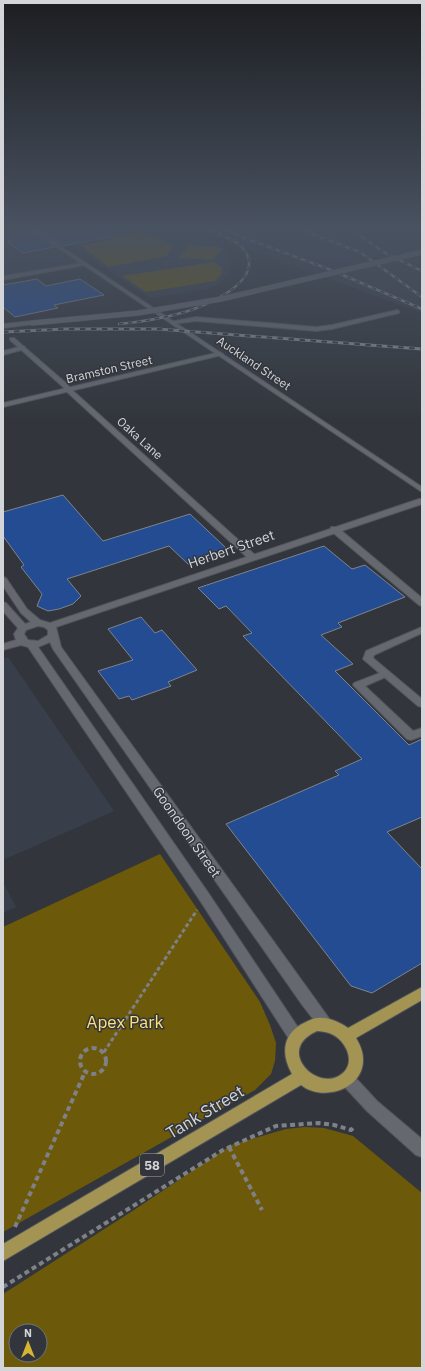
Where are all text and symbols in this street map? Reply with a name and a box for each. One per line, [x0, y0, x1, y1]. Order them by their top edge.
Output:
street label: Auckland Street [214, 333, 294, 393]
street label: Bramston Street [64, 352, 154, 386]
street label: Oaka Lane [114, 414, 166, 463]
street label: Herbert Street [185, 526, 277, 572]
street label: Goondoon Street [149, 783, 225, 881]
park label: Apex Park [87, 1011, 163, 1033]
street label: Tank Street [162, 1080, 248, 1144]
road number: 58 [140, 1154, 164, 1176]
north arrow [8, 1323, 48, 1363]
text: N [24, 1326, 32, 1340]

